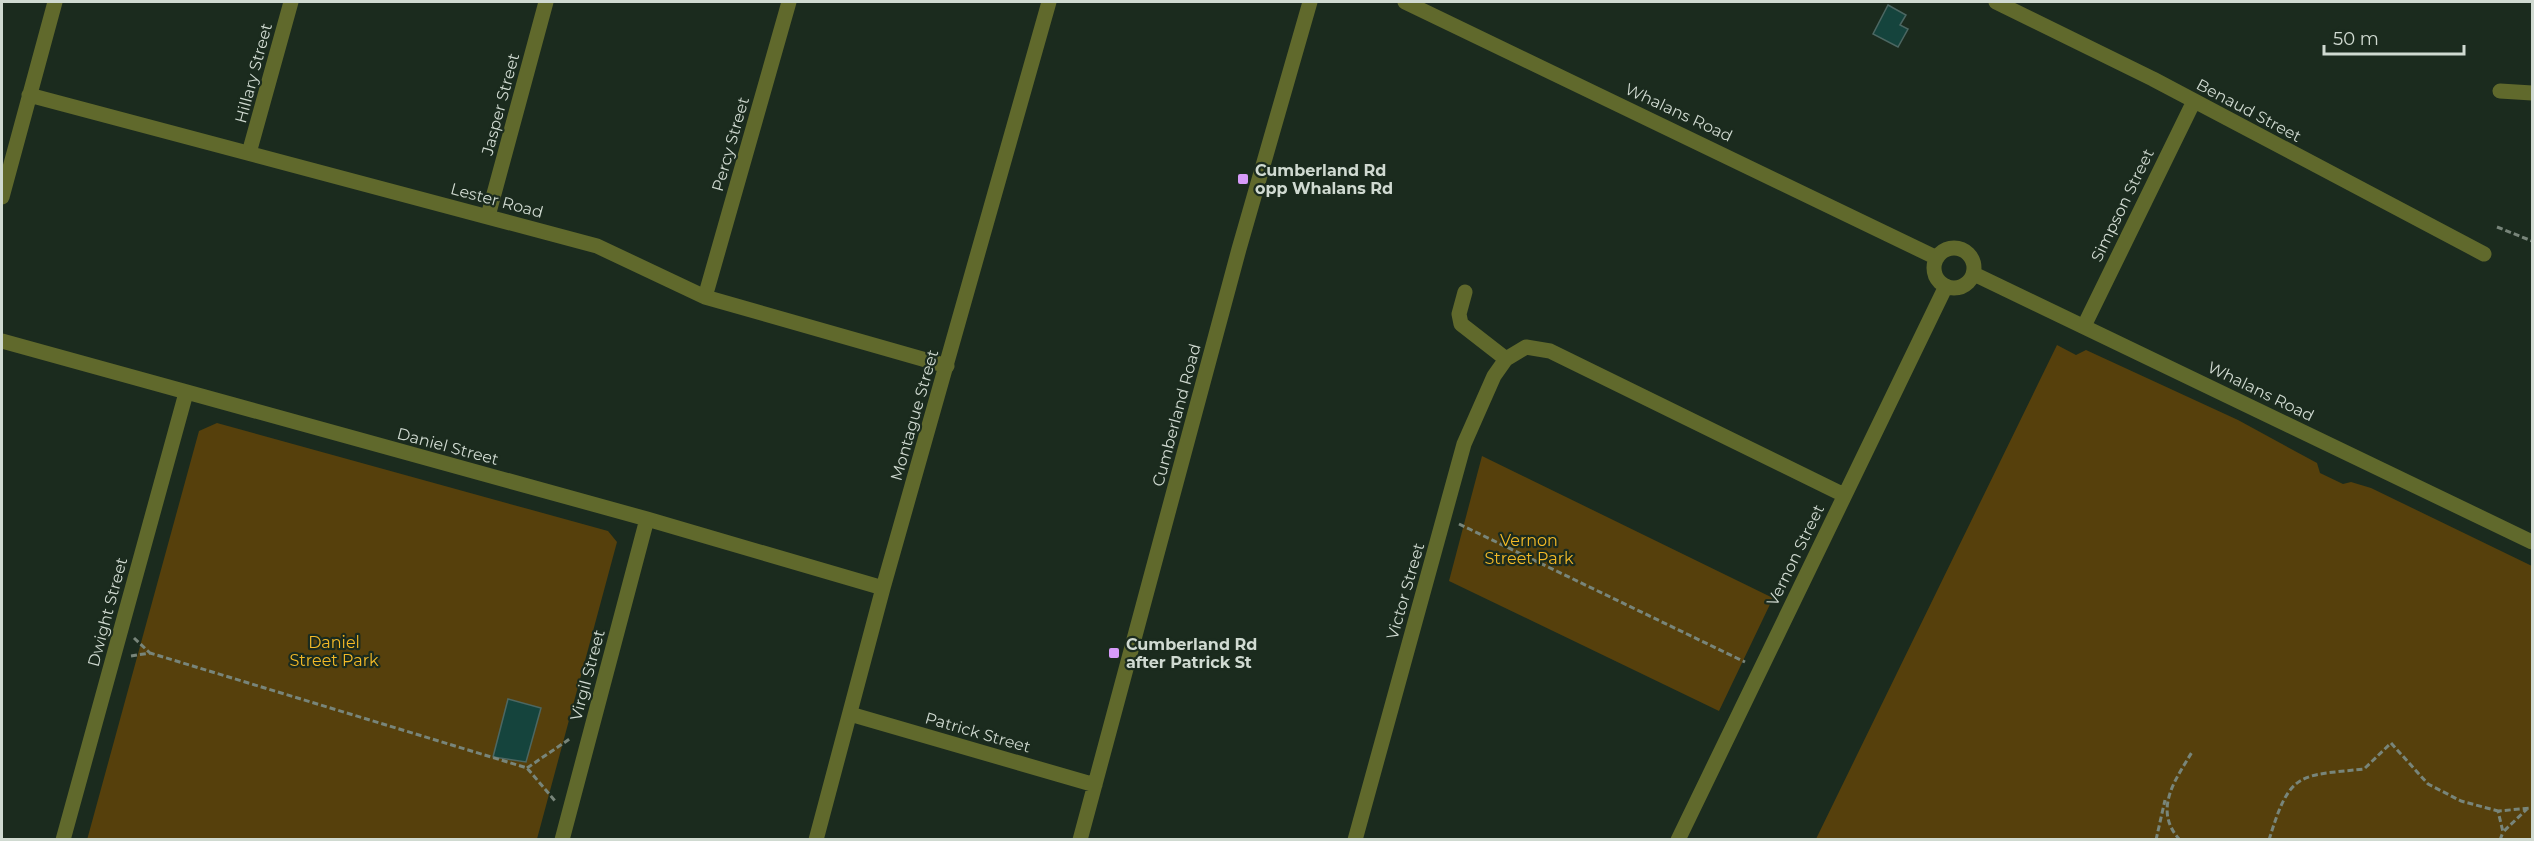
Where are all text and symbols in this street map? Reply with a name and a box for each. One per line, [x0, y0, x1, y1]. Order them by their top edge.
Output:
scale bar [2324, 18, 2464, 56]
street label: Hillary Street [231, 20, 276, 125]
text: 50 m [2333, 28, 2379, 50]
street label: Jasper Street [477, 51, 523, 158]
street label: Benaud Street [2193, 75, 2305, 146]
street label: Whalans Road [1622, 79, 1735, 146]
street label: Percy Street [708, 94, 753, 194]
street label: Simpson Street [2087, 145, 2158, 265]
place label: Cumberland Rd opp Whalans Rd [1255, 161, 1393, 198]
marker: Cumberland Rd opp Whalans Rd [1236, 172, 1250, 186]
street label: Lester Road [448, 179, 545, 222]
street label: Cumberland Road [1148, 342, 1205, 489]
street label: Montague Street [887, 347, 942, 483]
street label: Whalans Road [2204, 357, 2317, 425]
street label: Daniel Street [395, 424, 501, 469]
street label: Vernon Street [1763, 501, 1828, 609]
park label: Vernon Street Park [1484, 531, 1574, 568]
street label: Victor Street [1383, 540, 1428, 642]
street label: Dwight Street [84, 555, 131, 669]
street label: Virgil Street [566, 627, 609, 723]
park label: Daniel Street Park [289, 633, 379, 670]
place label: Cumberland Rd after Patrick St [1126, 635, 1257, 672]
marker: Cumberland Rd after Patrick St [1107, 646, 1121, 660]
street label: Patrick Street [923, 708, 1033, 757]

